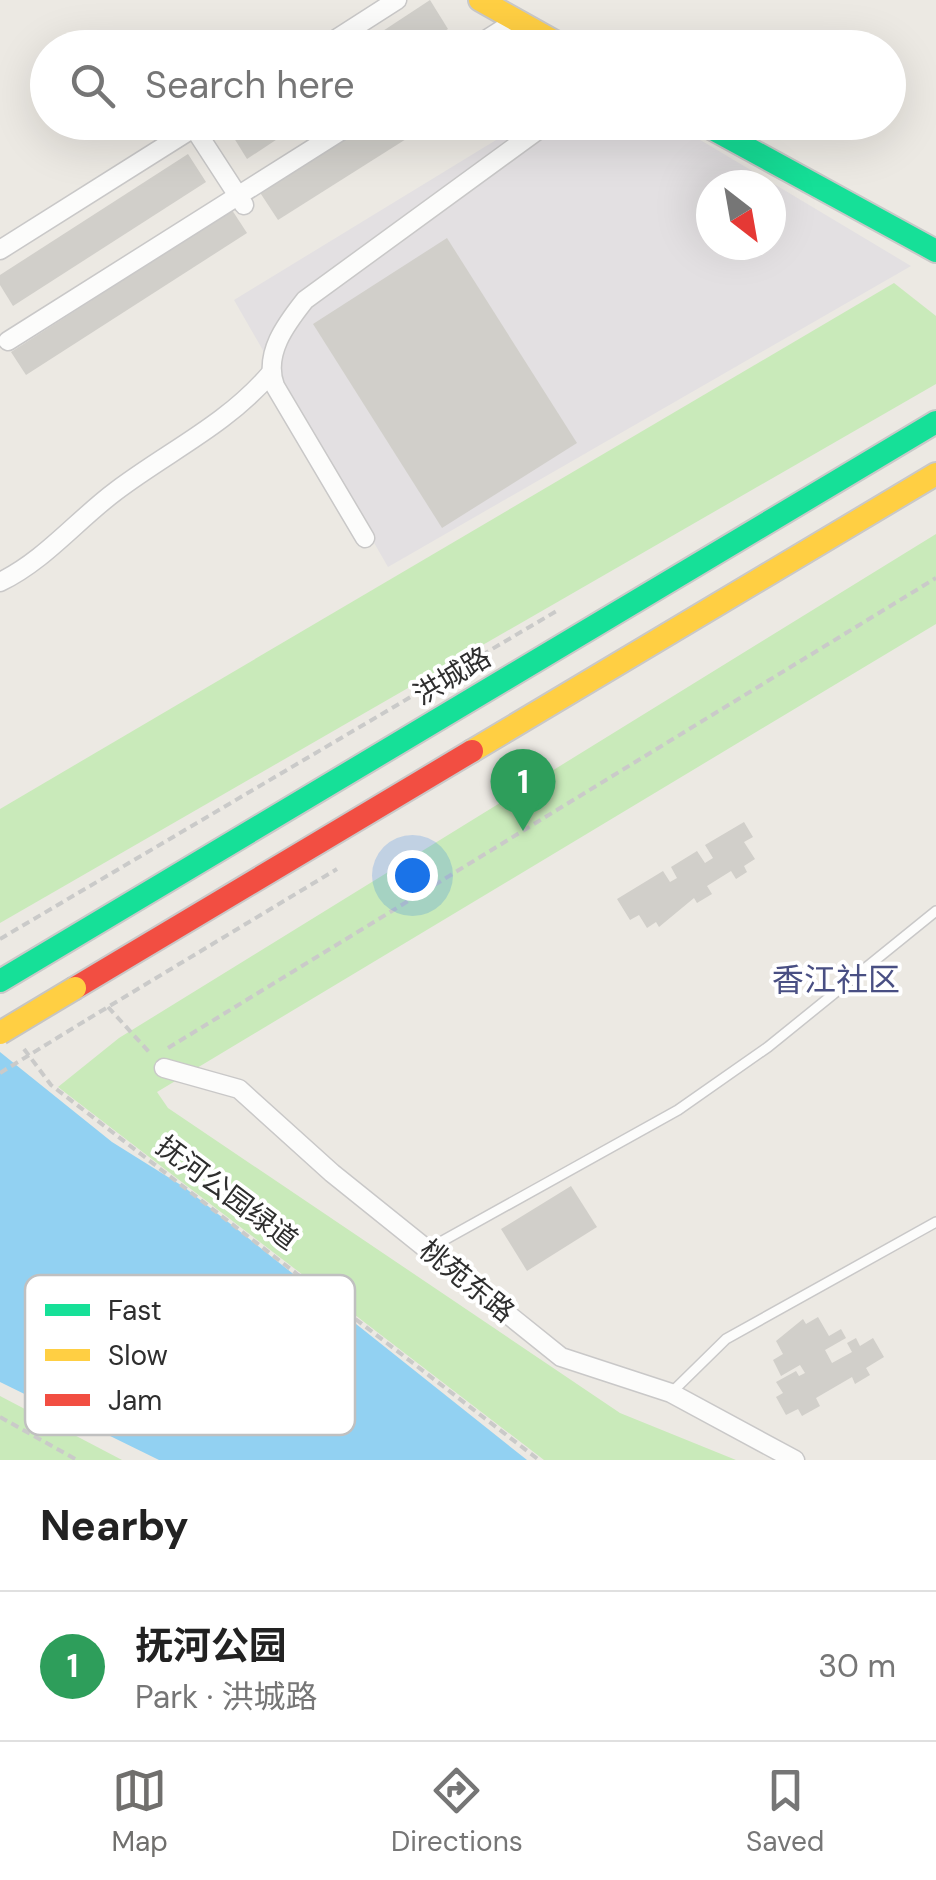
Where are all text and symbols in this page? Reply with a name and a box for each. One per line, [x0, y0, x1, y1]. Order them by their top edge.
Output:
search box [30, 30, 906, 140]
icon: search [65, 58, 120, 113]
text: Search here [145, 60, 355, 110]
north arrow [696, 170, 786, 260]
street label: 洪城路 [406, 639, 498, 713]
pin: 1 [490, 748, 556, 831]
your location [387, 850, 438, 901]
district label: 香江社区 [772, 959, 900, 1001]
street label: 抚河公园绿道 [149, 1128, 305, 1258]
street label: 桃苑东路 [412, 1231, 522, 1331]
legend [25, 1275, 355, 1435]
text: Fast [108, 1292, 162, 1329]
text: Slow [108, 1337, 168, 1374]
text: Jam [108, 1382, 162, 1419]
text: Nearby [40, 1498, 189, 1553]
text: 抚河公园 [135, 1621, 287, 1671]
text: 1 [67, 1645, 78, 1687]
text: 30 m [818, 1645, 896, 1687]
text: Park · 洪城路 [135, 1676, 318, 1718]
tab: Map [112, 1763, 168, 1860]
tab: Directions [391, 1763, 523, 1860]
tab: Saved [746, 1763, 824, 1860]

